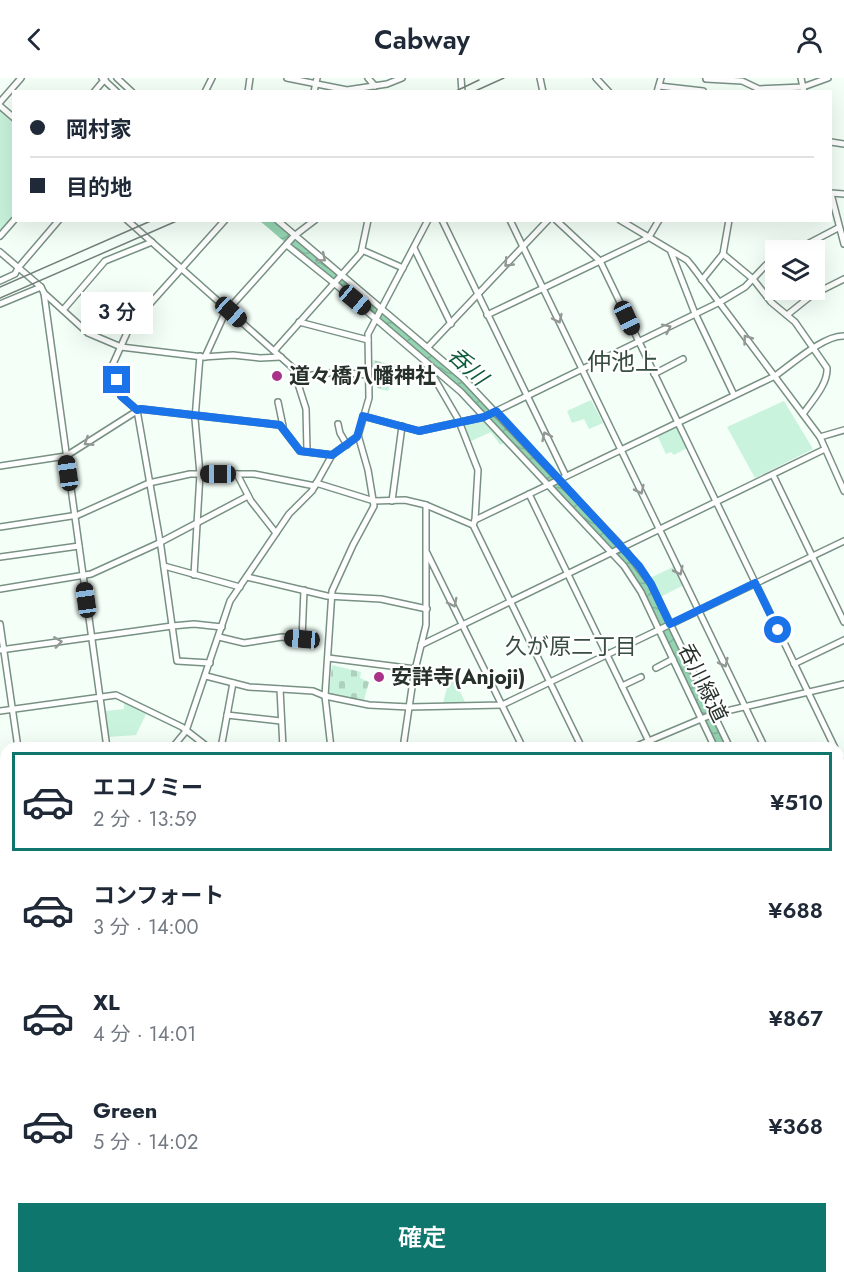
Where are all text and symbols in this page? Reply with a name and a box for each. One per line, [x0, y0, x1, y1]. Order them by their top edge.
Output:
text: Cabway [374, 20, 470, 59]
icon: back [18, 23, 51, 56]
icon: person [793, 23, 826, 56]
text: 岡村家 [66, 113, 132, 145]
text: 目的地 [66, 171, 132, 203]
map controls [765, 240, 825, 300]
button: layers [765, 240, 825, 300]
one-way arrow [315, 251, 326, 262]
one-way arrow [504, 257, 515, 267]
car [335, 282, 375, 318]
callout: 3 分 [81, 293, 153, 335]
car [212, 293, 250, 331]
text: 3 分 [98, 298, 136, 327]
car [611, 298, 643, 338]
one-way arrow [551, 313, 563, 324]
one-way arrow [660, 323, 671, 335]
one-way arrow [744, 334, 755, 345]
water label: 呑川 [441, 339, 496, 394]
district label: 仲池上 [587, 344, 659, 379]
place label: 道々橋八幡神社 [289, 361, 436, 391]
route end [103, 366, 130, 393]
marker: 道々橋八幡神社 [270, 369, 284, 383]
one-way arrow [541, 432, 553, 443]
one-way arrow [83, 435, 94, 446]
car [57, 454, 79, 492]
car [200, 465, 236, 483]
one-way arrow [633, 484, 644, 495]
one-way arrow [672, 564, 684, 575]
car [75, 581, 97, 619]
one-way arrow [445, 597, 457, 608]
route start [764, 616, 791, 643]
car [283, 628, 321, 650]
district label: 久が原二丁目 [505, 630, 637, 662]
one-way arrow [53, 636, 62, 648]
street label: 呑川緑道 [671, 639, 735, 727]
one-way arrow [717, 657, 728, 668]
place label: 安詳寺(Anjoji) [391, 662, 525, 692]
marker: 安詳寺(Anjoji) [372, 670, 386, 684]
text: エコノミー [93, 771, 203, 803]
icon: car [21, 775, 75, 829]
text: ¥510 [770, 786, 823, 818]
text: 2 分 · 13:59 [93, 805, 197, 834]
text: コンフォート [93, 879, 224, 911]
icon: car [21, 883, 75, 937]
text: ¥688 [768, 894, 823, 926]
text: 3 分 · 14:00 [93, 913, 199, 942]
text: XL [93, 986, 120, 1018]
icon: car [21, 991, 75, 1045]
text: ¥867 [769, 1002, 823, 1034]
text: 4 分 · 14:01 [93, 1020, 196, 1049]
text: Green [93, 1094, 157, 1126]
icon: car [21, 1099, 75, 1153]
text: ¥368 [768, 1110, 823, 1142]
text: 5 分 · 14:02 [93, 1128, 198, 1157]
button: 確定 [18, 1203, 826, 1272]

